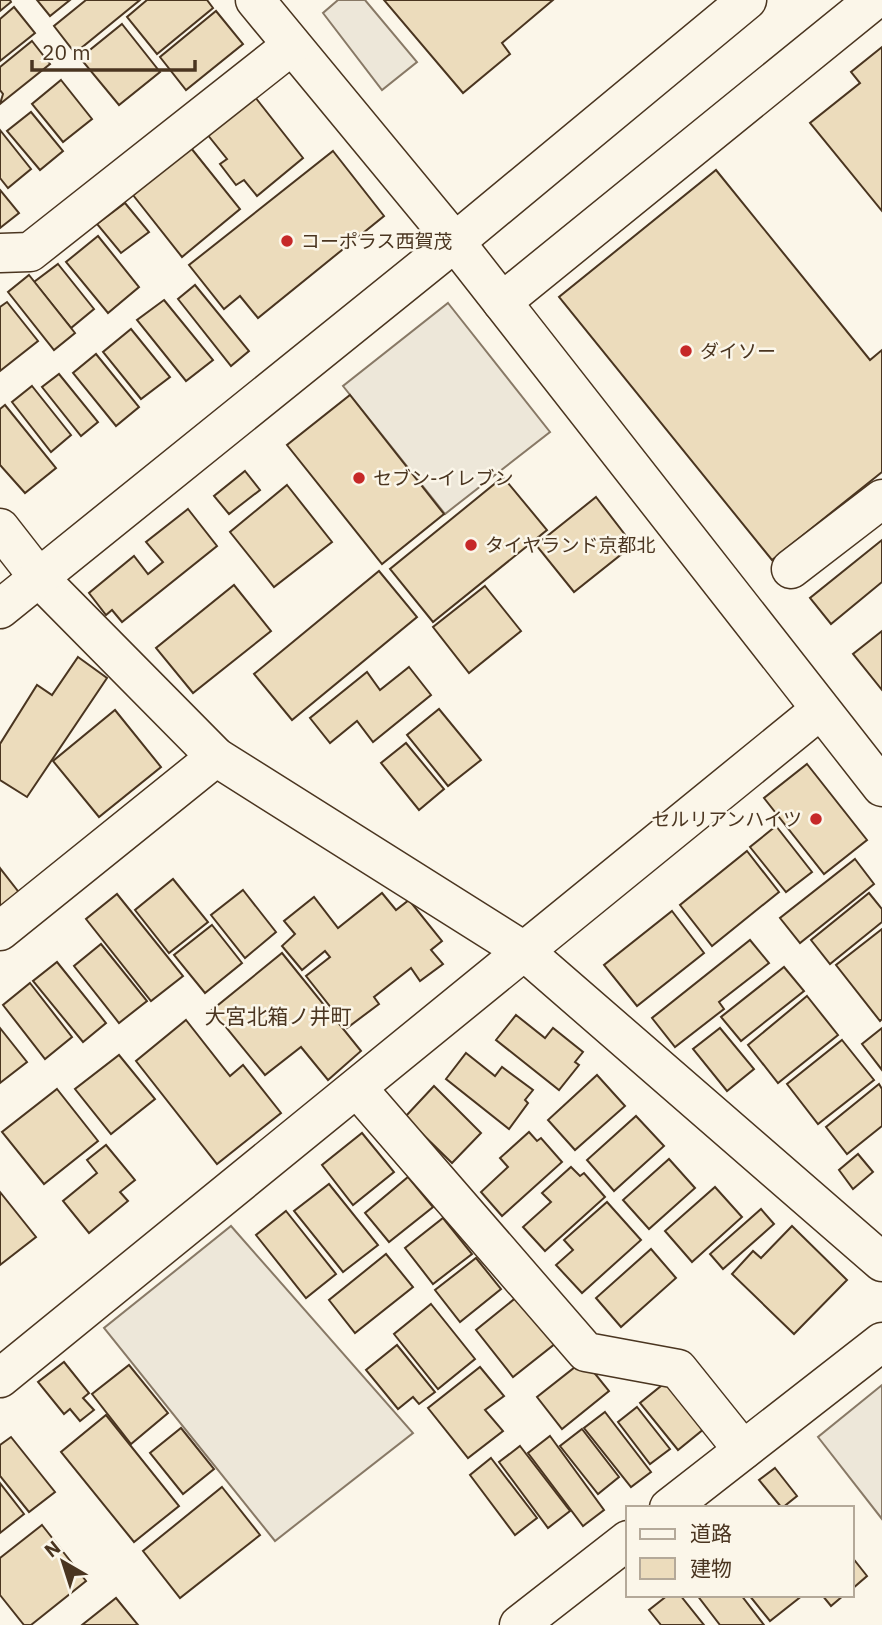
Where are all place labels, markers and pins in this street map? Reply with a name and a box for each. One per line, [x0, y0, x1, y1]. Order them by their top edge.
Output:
place label: コーポラス西賀茂 [301, 229, 453, 253]
marker: コーポラス西賀茂 [279, 233, 295, 249]
place label: ダイソー [700, 339, 776, 363]
marker: ダイソー [678, 343, 694, 359]
place label: セブン-イレブン [373, 466, 514, 490]
marker: セブン-イレブン [351, 470, 367, 486]
place label: タイヤランド京都北 [485, 533, 655, 557]
marker: タイヤランド京都北 [463, 537, 479, 553]
place label: セルリアンハイツ [651, 807, 802, 831]
marker: セルリアンハイツ [808, 811, 824, 827]

